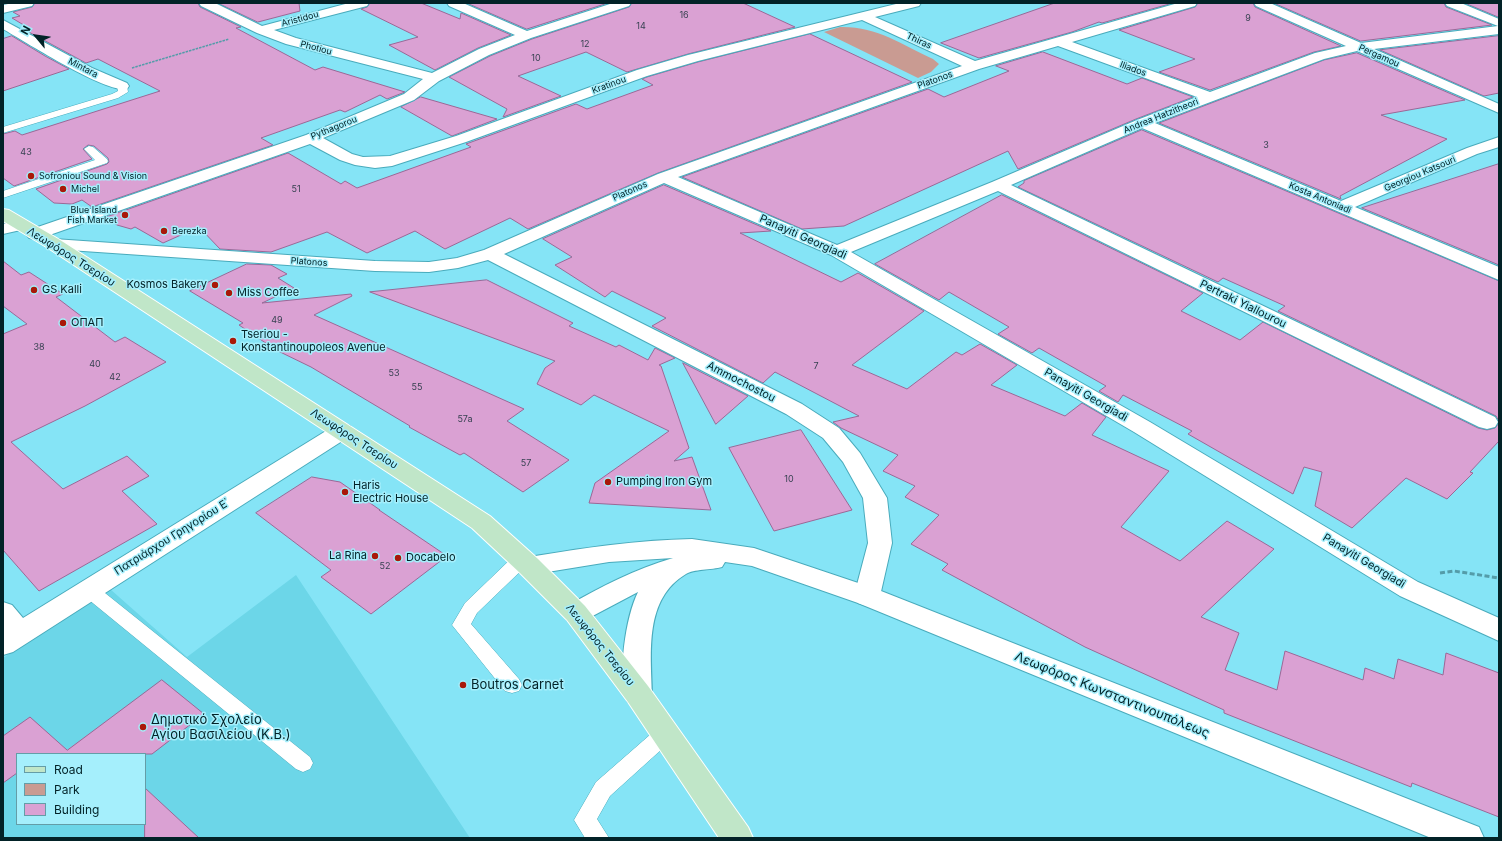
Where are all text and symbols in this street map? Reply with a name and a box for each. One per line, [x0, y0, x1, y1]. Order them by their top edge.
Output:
street label: Aristidou [280, 9, 320, 29]
house number: 16 [679, 10, 689, 20]
house number: 9 [1245, 13, 1251, 23]
north arrow [16, 16, 56, 56]
house number: 14 [636, 21, 646, 31]
text: N [17, 23, 34, 37]
street label: Thiras [905, 31, 933, 51]
street label: Photiou [299, 39, 333, 57]
house number: 12 [580, 39, 590, 49]
street label: Pergamou [1357, 42, 1401, 70]
house number: 10 [531, 53, 541, 63]
street label: Mintara [66, 56, 100, 80]
street label: Iliados [1118, 59, 1148, 79]
street label: Platonos [916, 69, 954, 91]
street label: Kratinou [590, 74, 628, 96]
street label: Andrea Hatzitheori [1122, 96, 1200, 136]
street label: Pythagorou [309, 114, 359, 142]
house number: 3 [1263, 140, 1269, 150]
house number: 43 [20, 147, 32, 157]
street label: Georgiou Katsouri [1383, 154, 1457, 194]
marker: Sofroniou Sound & Vision [26, 171, 36, 181]
place label: Sofroniou Sound & Vision [39, 171, 147, 181]
street label: Platonos [611, 179, 649, 203]
street label: Kosta Antoniadi [1287, 180, 1353, 216]
marker: Michel [58, 184, 68, 194]
place label: Michel [71, 184, 99, 194]
house number: 51 [291, 184, 301, 194]
place label: Blue Island Fish Market [67, 205, 117, 226]
marker: Blue Island Fish Market [120, 210, 130, 220]
street label: Panayiti Georgiadi [757, 212, 849, 262]
street label: Λεωφόρος Τσερίου [24, 225, 118, 289]
marker: Berezka [159, 226, 169, 236]
place label: Berezka [172, 226, 206, 236]
street label: Platonos [290, 255, 328, 269]
street label: Pertraki Yiallourou [1197, 277, 1289, 331]
place label: Kosmos Bakery [126, 278, 207, 292]
marker: Kosmos Bakery [210, 280, 220, 290]
place label: GS Kalli [42, 283, 82, 297]
marker: GS Kalli [29, 285, 39, 295]
place label: Miss Coffee [237, 286, 299, 300]
marker: Miss Coffee [224, 288, 234, 298]
house number: 49 [271, 315, 283, 325]
place label: ΟΠΑΠ [71, 316, 103, 330]
marker: ΟΠΑΠ [58, 318, 68, 328]
place label: Tseriou - Konstantinoupoleos Avenue [241, 328, 386, 354]
marker: Tseriou - Konstantinoupoleos Avenue [228, 336, 238, 346]
house number: 38 [33, 342, 45, 352]
house number: 40 [89, 359, 101, 369]
street label: Ammochostou [704, 359, 778, 405]
house number: 7 [813, 361, 819, 371]
street label: Panayiti Georgiadi [1042, 366, 1130, 424]
house number: 53 [388, 368, 400, 378]
house number: 42 [109, 372, 121, 382]
house number: 55 [412, 382, 422, 392]
street label: Λεωφόρος Τσερίου [308, 406, 400, 472]
house number: 57a [457, 414, 473, 424]
house number: 57 [521, 458, 531, 468]
house number: 10 [784, 474, 794, 484]
place label: Pumping Iron Gym [616, 475, 712, 489]
marker: Pumping Iron Gym [603, 477, 613, 487]
place label: Haris Electric House [353, 479, 428, 505]
marker: Haris Electric House [340, 487, 350, 497]
street label: Πατριάρχου Γρηγορίου Ε΄ [112, 496, 232, 578]
street label: Panayiti Georgiadi [1320, 531, 1408, 591]
place label: La Rina [329, 549, 367, 563]
marker: La Rina [370, 551, 380, 561]
place label: Docabelo [406, 551, 456, 565]
marker: Docabelo [393, 553, 403, 563]
house number: 52 [380, 561, 390, 571]
street label: Λεωφόρος Τσερίου [563, 601, 637, 689]
street label: Λεωφόρος Κωνσταντινουπόλεως [1012, 649, 1212, 741]
place label: Boutros Carnet [471, 677, 564, 693]
marker: Boutros Carnet [458, 680, 468, 690]
place label: Δημοτικό Σχολείο Αγίου Βασιλείου (Κ.Β.) [151, 712, 290, 743]
marker: Δημοτικό Σχολείο Αγίου Βασιλείου (Κ.Β.) [138, 722, 148, 732]
legend [16, 753, 146, 825]
text: Road [54, 762, 83, 777]
text: Park [54, 782, 80, 797]
text: Building [54, 802, 99, 817]

